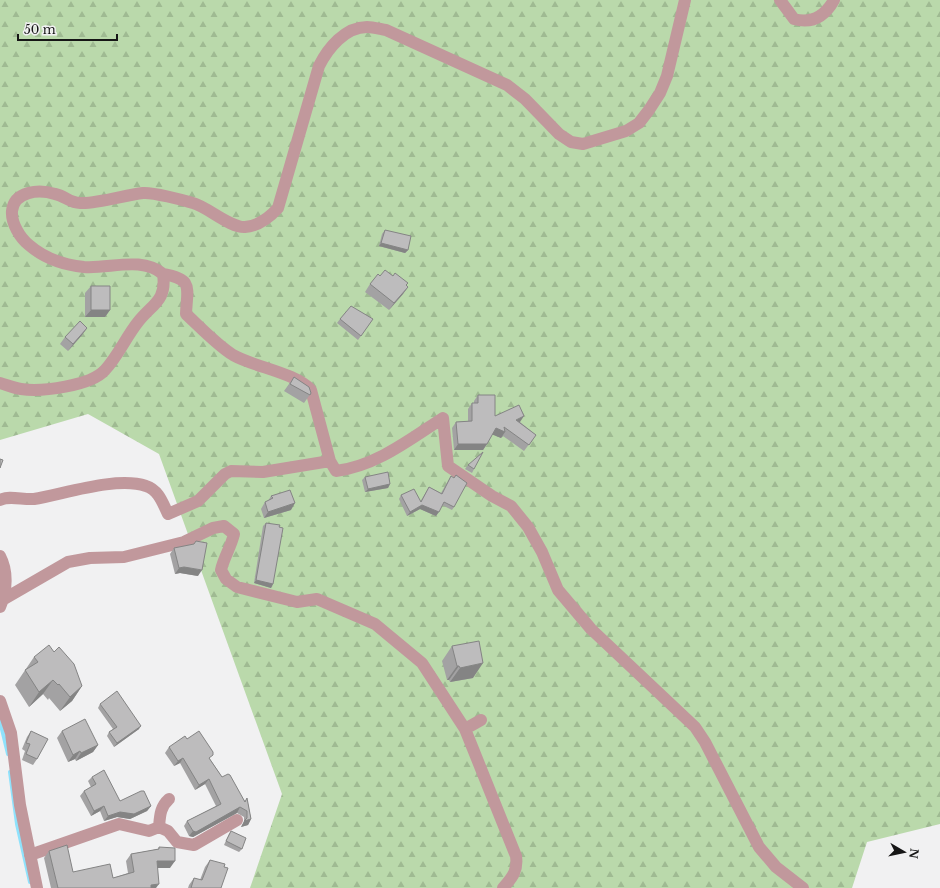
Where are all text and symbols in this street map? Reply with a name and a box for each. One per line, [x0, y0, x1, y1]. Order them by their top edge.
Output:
scale bar [18, 16, 117, 42]
text: 50 m [24, 22, 56, 37]
north arrow [884, 832, 924, 872]
text: N [906, 847, 922, 860]

